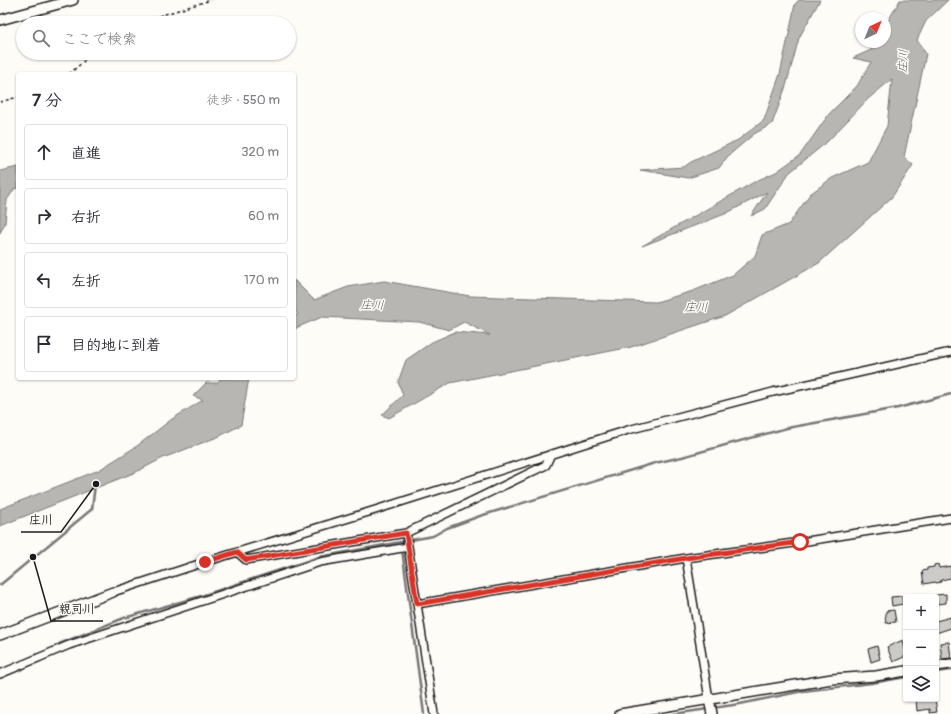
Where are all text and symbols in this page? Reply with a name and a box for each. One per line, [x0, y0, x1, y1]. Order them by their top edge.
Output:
north arrow [855, 12, 891, 48]
search box [16, 16, 296, 60]
icon: search [30, 27, 52, 49]
text: ここで検索 [62, 30, 137, 49]
water label: 庄川 [896, 49, 911, 73]
text: 7 分 [32, 90, 62, 111]
text: 徒歩 · 550 m [207, 92, 280, 108]
icon: ahead [33, 141, 55, 163]
text: 直進 [71, 144, 101, 163]
text: 320 m [241, 144, 279, 160]
icon: right [33, 205, 55, 227]
text: 右折 [71, 208, 101, 227]
text: 60 m [248, 208, 279, 224]
icon: left [33, 269, 55, 291]
text: 左折 [71, 272, 101, 291]
text: 170 m [244, 272, 279, 288]
water label: 庄川 [360, 298, 384, 313]
water label: 庄川 [684, 300, 708, 315]
icon: arrive [33, 333, 55, 355]
text: 目的地に到着 [71, 336, 161, 355]
callout: 庄川 [21, 508, 61, 532]
text: 庄川 [29, 513, 53, 528]
route start [791, 533, 809, 551]
route end [196, 553, 214, 571]
map controls [903, 594, 939, 702]
button: + [903, 594, 939, 630]
callout: 親司川 [51, 597, 103, 621]
text: 親司川 [59, 602, 95, 617]
button: − [903, 630, 939, 666]
button: layers [903, 666, 939, 702]

